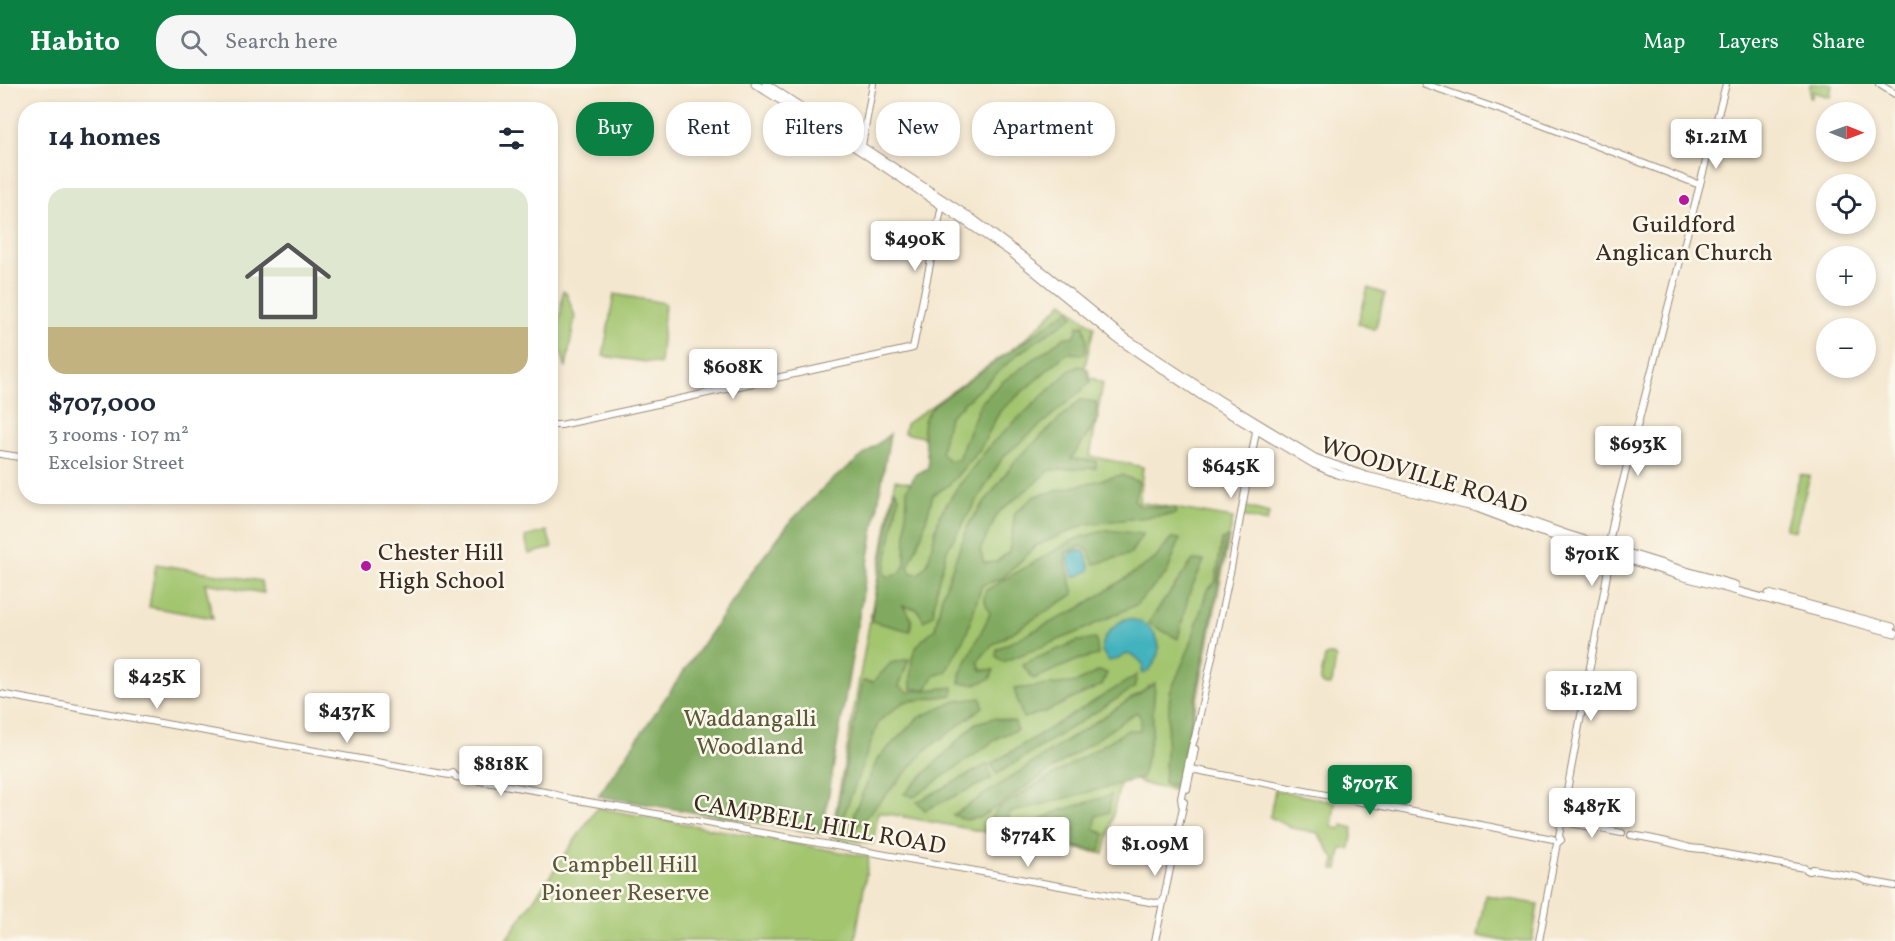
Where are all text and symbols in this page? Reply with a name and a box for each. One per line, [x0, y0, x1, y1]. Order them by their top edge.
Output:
search box [156, 15, 576, 69]
text: Habito [30, 23, 120, 62]
icon: search [177, 26, 210, 59]
text: Search here [225, 27, 338, 58]
text: Map [1643, 28, 1685, 57]
text: Layers [1718, 28, 1779, 57]
text: Share [1812, 28, 1865, 57]
chip: Buy [576, 102, 654, 156]
chip: Rent [666, 102, 751, 156]
chip: Filters [763, 102, 864, 156]
chip: New [876, 102, 960, 156]
chip: Apartment [972, 102, 1115, 156]
north arrow [1816, 102, 1876, 162]
map controls [1816, 102, 1876, 378]
pin: $1.21M [1667, 119, 1765, 170]
text: 14 homes [48, 120, 161, 156]
icon: filters [495, 122, 528, 155]
text: $1.21M [1685, 124, 1747, 152]
button: locate [1816, 174, 1876, 234]
marker: Guildford Anglican Church [1677, 193, 1691, 207]
place label: Guildford Anglican Church [1595, 209, 1773, 271]
pin: $490K [873, 221, 957, 272]
text: $490K [885, 226, 945, 254]
icon: home [234, 227, 342, 335]
button: + [1816, 246, 1876, 306]
button: − [1816, 318, 1876, 378]
pin: $608K [691, 349, 775, 400]
text: $608K [703, 354, 763, 382]
text: $707,000 [48, 386, 156, 422]
text: 3 rooms · 107 m² [48, 422, 189, 450]
pin: $693K [1596, 426, 1680, 477]
street label: WOODVILLE ROAD [1316, 429, 1531, 525]
text: $693K [1609, 431, 1667, 459]
pin: $645K [1189, 448, 1273, 499]
text: Excelsior Street [48, 450, 184, 478]
text: $645K [1202, 453, 1260, 481]
pin: $701K [1550, 536, 1634, 587]
place label: Chester Hill High School [378, 537, 505, 599]
text: $701K [1565, 541, 1619, 569]
marker: Chester Hill High School [359, 559, 373, 573]
pin: $425K [115, 659, 199, 710]
text: $425K [128, 664, 186, 692]
pin: $1.12M [1542, 671, 1640, 722]
text: $1.12M [1560, 676, 1622, 704]
pin: $437K [305, 693, 389, 744]
text: $437K [319, 698, 375, 726]
park label: Waddangalli Woodland [683, 703, 817, 765]
pin: $818K [459, 746, 543, 797]
text: $818K [473, 751, 529, 779]
pin: $707K [1328, 765, 1412, 816]
text: $707K [1342, 770, 1398, 798]
street label: CAMPBELL HILL ROAD [691, 787, 948, 865]
pin: $487K [1550, 788, 1634, 839]
text: $487K [1563, 793, 1621, 821]
pin: $774K [986, 817, 1070, 868]
text: $774K [1000, 822, 1056, 850]
pin: $1.09M [1106, 826, 1204, 877]
text: $1.09M [1121, 831, 1189, 859]
park label: Campbell Hill Pioneer Reserve [541, 849, 709, 911]

